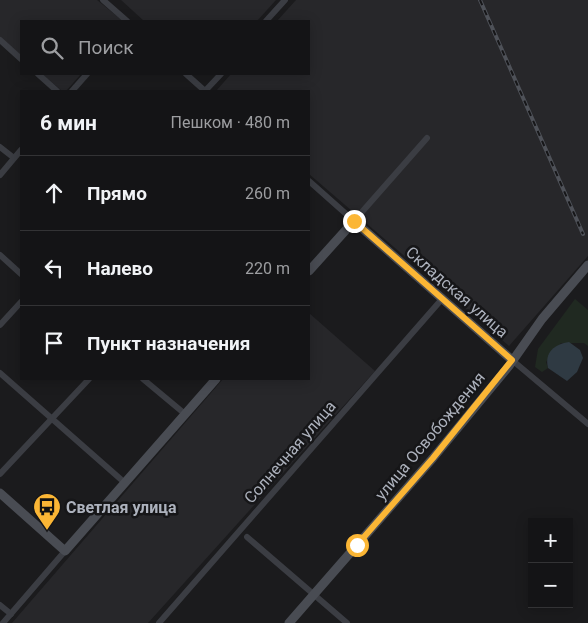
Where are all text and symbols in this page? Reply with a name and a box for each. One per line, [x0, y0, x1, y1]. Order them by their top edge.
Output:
search box [20, 20, 310, 75]
icon: search [38, 34, 66, 62]
text: Поиск [78, 36, 134, 59]
text: 6 мин [40, 111, 97, 135]
text: Пешком · 480 m [171, 113, 290, 132]
icon: ahead [40, 179, 68, 207]
text: Прямо [87, 182, 147, 205]
text: 260 m [245, 184, 290, 203]
route end [343, 210, 366, 233]
street label: Складская улица [402, 242, 512, 342]
icon: left [40, 254, 68, 282]
text: Налево [87, 257, 153, 280]
text: 220 m [245, 259, 290, 278]
icon: arrive [40, 329, 68, 357]
text: Пункт назначения [87, 332, 250, 355]
street label: улица Освобождения [371, 368, 489, 504]
street label: Солнечная улица [240, 397, 340, 507]
bus stop icon: Светлая улица [32, 492, 62, 531]
place label: Светлая улица [66, 498, 177, 517]
map controls [528, 518, 573, 608]
button: + [528, 518, 573, 563]
route start [346, 534, 369, 557]
button: − [528, 563, 573, 608]

